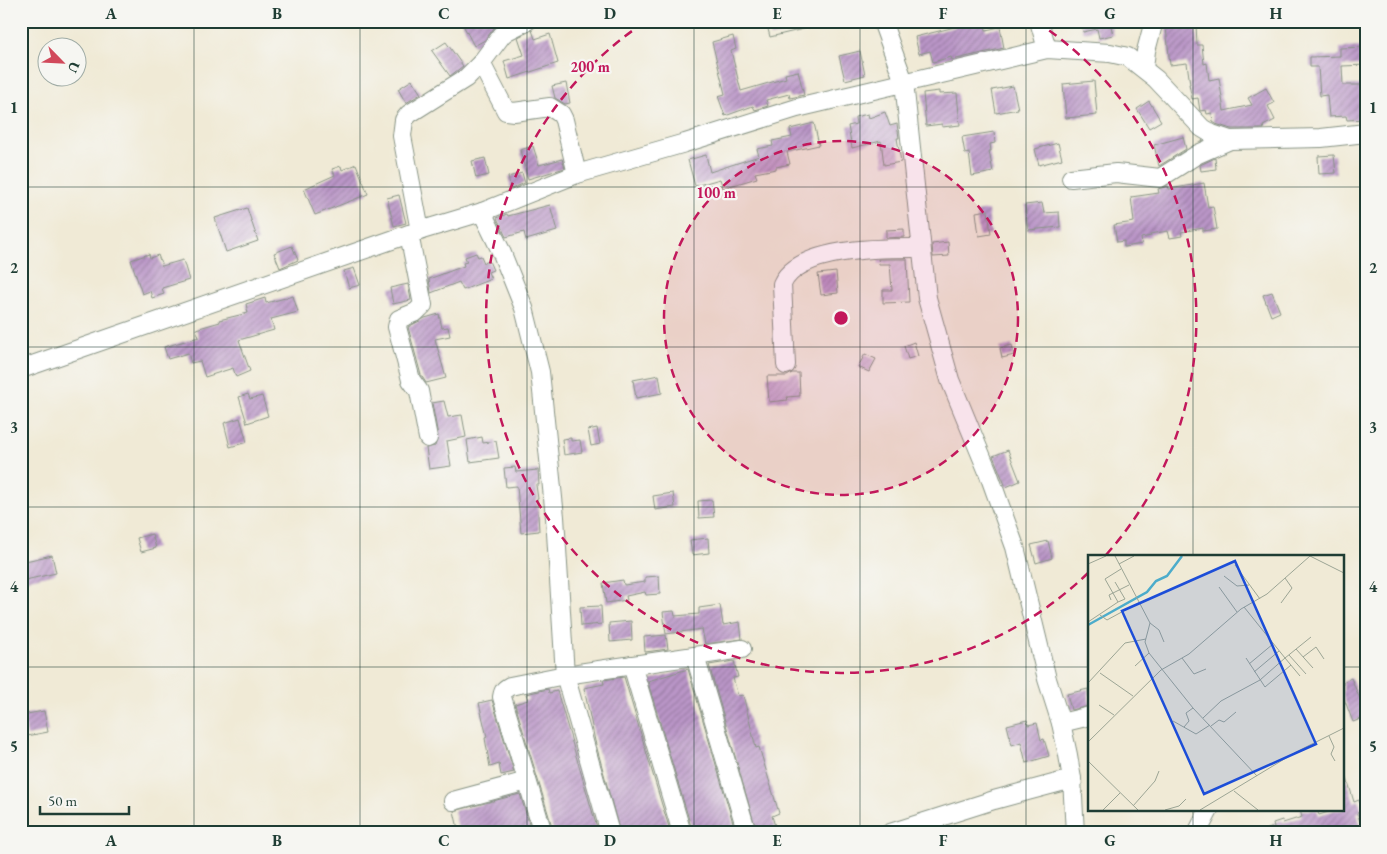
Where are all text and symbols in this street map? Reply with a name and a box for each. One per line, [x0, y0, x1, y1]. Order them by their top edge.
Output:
text: A [104, 3, 117, 24]
text: B [272, 3, 282, 24]
text: C [438, 3, 450, 24]
text: D [604, 3, 616, 24]
text: E [772, 3, 782, 24]
text: F [939, 3, 948, 24]
text: G [1104, 3, 1116, 24]
text: H [1270, 3, 1283, 24]
north arrow [38, 38, 88, 88]
text: 200 m [570, 57, 610, 76]
text: U [63, 59, 84, 76]
text: 1 [10, 97, 18, 118]
text: 1 [1369, 97, 1377, 118]
text: 100 m [696, 183, 736, 202]
text: 2 [10, 257, 19, 278]
text: 2 [1369, 257, 1378, 278]
centre of rings [832, 309, 850, 327]
text: 3 [10, 417, 18, 438]
text: 3 [1369, 417, 1377, 438]
inset map [1088, 555, 1344, 812]
text: 4 [10, 576, 19, 597]
text: 4 [1369, 576, 1378, 597]
text: 5 [10, 736, 18, 757]
text: 5 [1369, 736, 1377, 757]
scale bar [40, 784, 129, 816]
text: 50 m [48, 791, 77, 810]
text: A [104, 830, 117, 851]
text: B [272, 830, 282, 851]
text: C [438, 830, 450, 851]
text: D [604, 830, 616, 851]
text: E [772, 830, 782, 851]
text: F [939, 830, 948, 851]
text: G [1104, 830, 1116, 851]
text: H [1270, 830, 1283, 851]

